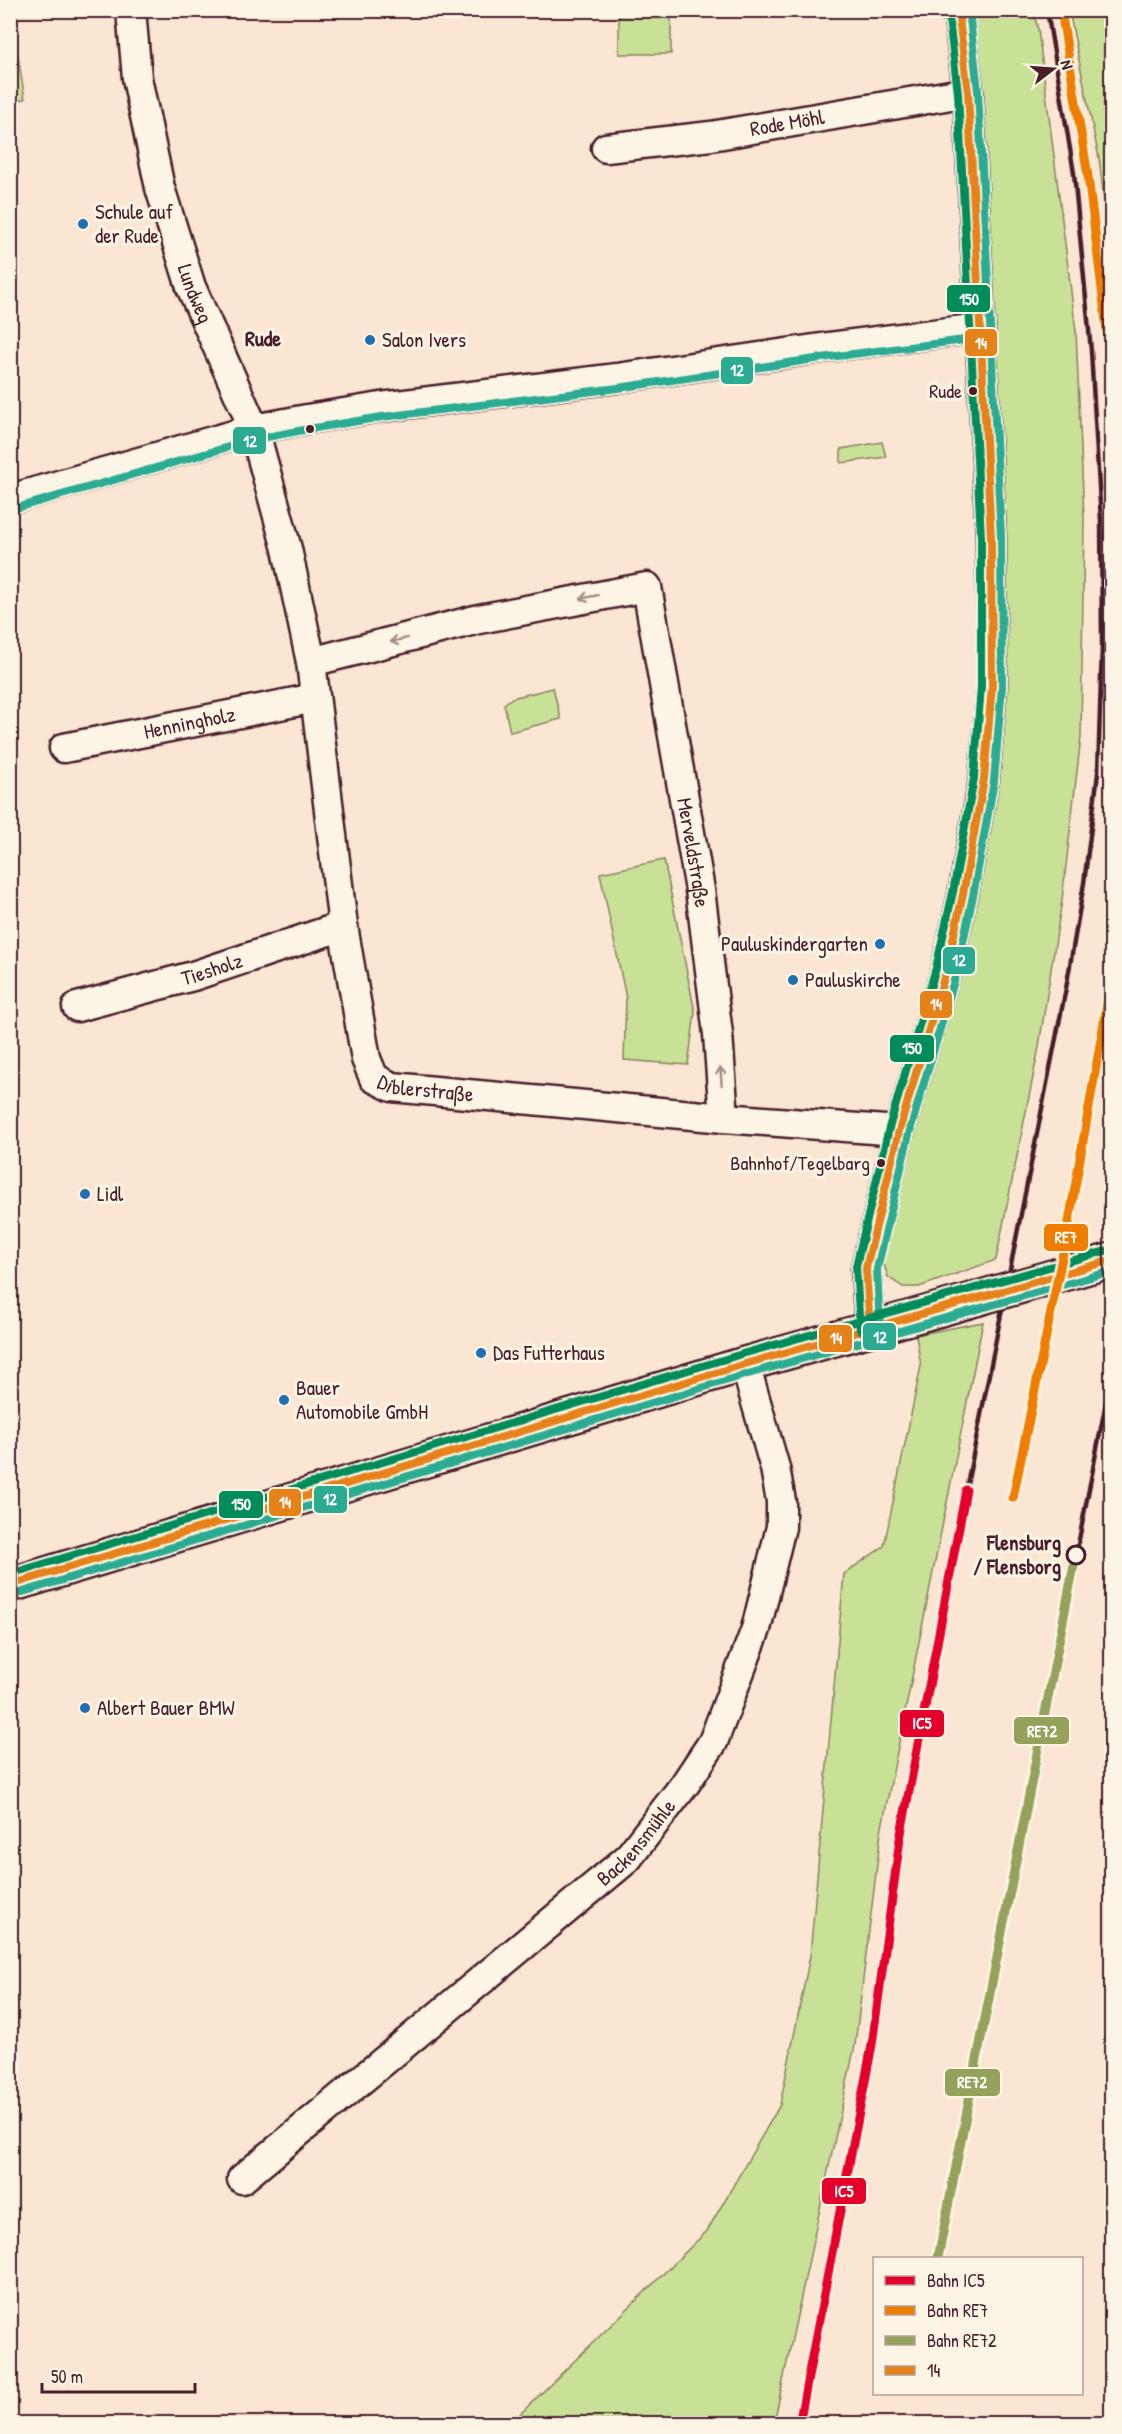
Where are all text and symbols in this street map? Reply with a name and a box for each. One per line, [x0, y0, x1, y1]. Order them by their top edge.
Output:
north arrow [1023, 39, 1083, 99]
text: N [1056, 57, 1079, 72]
street label: Rode Möhl [748, 102, 827, 143]
place label: Schule auf der Rude [95, 197, 173, 250]
marker: Schule auf der Rude [76, 217, 90, 231]
street label: Lundweg [171, 261, 220, 328]
line badge: 150 [946, 284, 991, 313]
text: 150 [959, 288, 979, 310]
district label: Rude [245, 323, 281, 353]
place label: Salon Ivers [382, 325, 466, 354]
line badge: 14 [964, 328, 998, 357]
text: 14 [975, 332, 987, 354]
marker: Salon Ivers [363, 333, 377, 347]
line badge: 12 [720, 356, 754, 385]
text: 12 [730, 359, 744, 381]
place label: Rude [929, 377, 962, 404]
marker: Rude [967, 385, 979, 397]
unlabelled marker [304, 423, 316, 435]
line badge: 12 [232, 426, 267, 455]
text: 12 [243, 430, 257, 452]
one-way arrow [580, 592, 599, 603]
one-way arrow [390, 634, 409, 646]
street label: Henningholz [141, 699, 238, 746]
street label: Merveldstraße [670, 795, 717, 909]
place label: Pauluskindergarten [721, 929, 868, 958]
marker: Pauluskindergarten [873, 937, 887, 951]
street label: Tiesholz [178, 946, 246, 992]
line badge: 12 [942, 946, 976, 975]
text: 12 [952, 949, 966, 971]
place label: Pauluskirche [805, 965, 901, 994]
marker: Pauluskirche [786, 973, 800, 987]
line badge: 14 [919, 990, 953, 1019]
text: 14 [930, 993, 942, 1015]
line badge: 150 [889, 1034, 935, 1063]
text: 150 [902, 1037, 922, 1059]
one-way arrow [715, 1066, 726, 1086]
street label: Diblerstraße [373, 1067, 475, 1109]
place label: Bahnhof/Tegelbarg [730, 1149, 870, 1176]
marker: Bahnhof/Tegelbarg [875, 1157, 887, 1169]
place label: Lidl [97, 1179, 124, 1208]
marker: Lidl [78, 1187, 92, 1201]
line badge: RE7 [1043, 1223, 1089, 1252]
text: RE7 [1055, 1226, 1077, 1248]
line badge: 12 [862, 1322, 897, 1351]
line badge: 14 [818, 1324, 853, 1353]
text: 12 [873, 1326, 887, 1348]
text: 14 [830, 1327, 842, 1349]
place label: Das Futterhaus [493, 1338, 605, 1367]
marker: Das Futterhaus [474, 1346, 488, 1360]
place label: Bauer Automobile GmbH [296, 1373, 428, 1426]
marker: Bauer Automobile GmbH [277, 1393, 291, 1407]
line badge: 12 [313, 1485, 348, 1514]
line badge: 14 [268, 1488, 302, 1517]
text: 12 [323, 1488, 337, 1510]
line badge: 150 [218, 1490, 264, 1519]
text: 14 [279, 1491, 291, 1513]
text: 150 [231, 1493, 251, 1515]
place label: Flensburg / Flensborg [973, 1528, 1061, 1582]
marker: Flensburg / Flensborg [1066, 1545, 1086, 1565]
place label: Albert Bauer BMW [97, 1693, 235, 1722]
marker: Albert Bauer BMW [78, 1701, 92, 1715]
line badge: IC5 [899, 1709, 945, 1738]
text: IC5 [912, 1712, 932, 1734]
line badge: RE72 [1013, 1716, 1070, 1745]
text: RE72 [1027, 1720, 1057, 1742]
street label: Backensmühle [590, 1793, 682, 1892]
line badge: RE72 [944, 2068, 1001, 2097]
text: RE72 [957, 2071, 987, 2093]
line badge: IC5 [821, 2177, 867, 2205]
text: IC5 [834, 2180, 854, 2202]
legend [873, 2257, 1083, 2395]
text: Bahn IC5 [927, 2268, 985, 2293]
text: Bahn RE7 [927, 2298, 988, 2323]
text: Bahn RE72 [927, 2328, 997, 2353]
scale bar [42, 2356, 195, 2394]
text: 14 [927, 2358, 941, 2383]
text: 50 m [51, 2364, 83, 2389]

